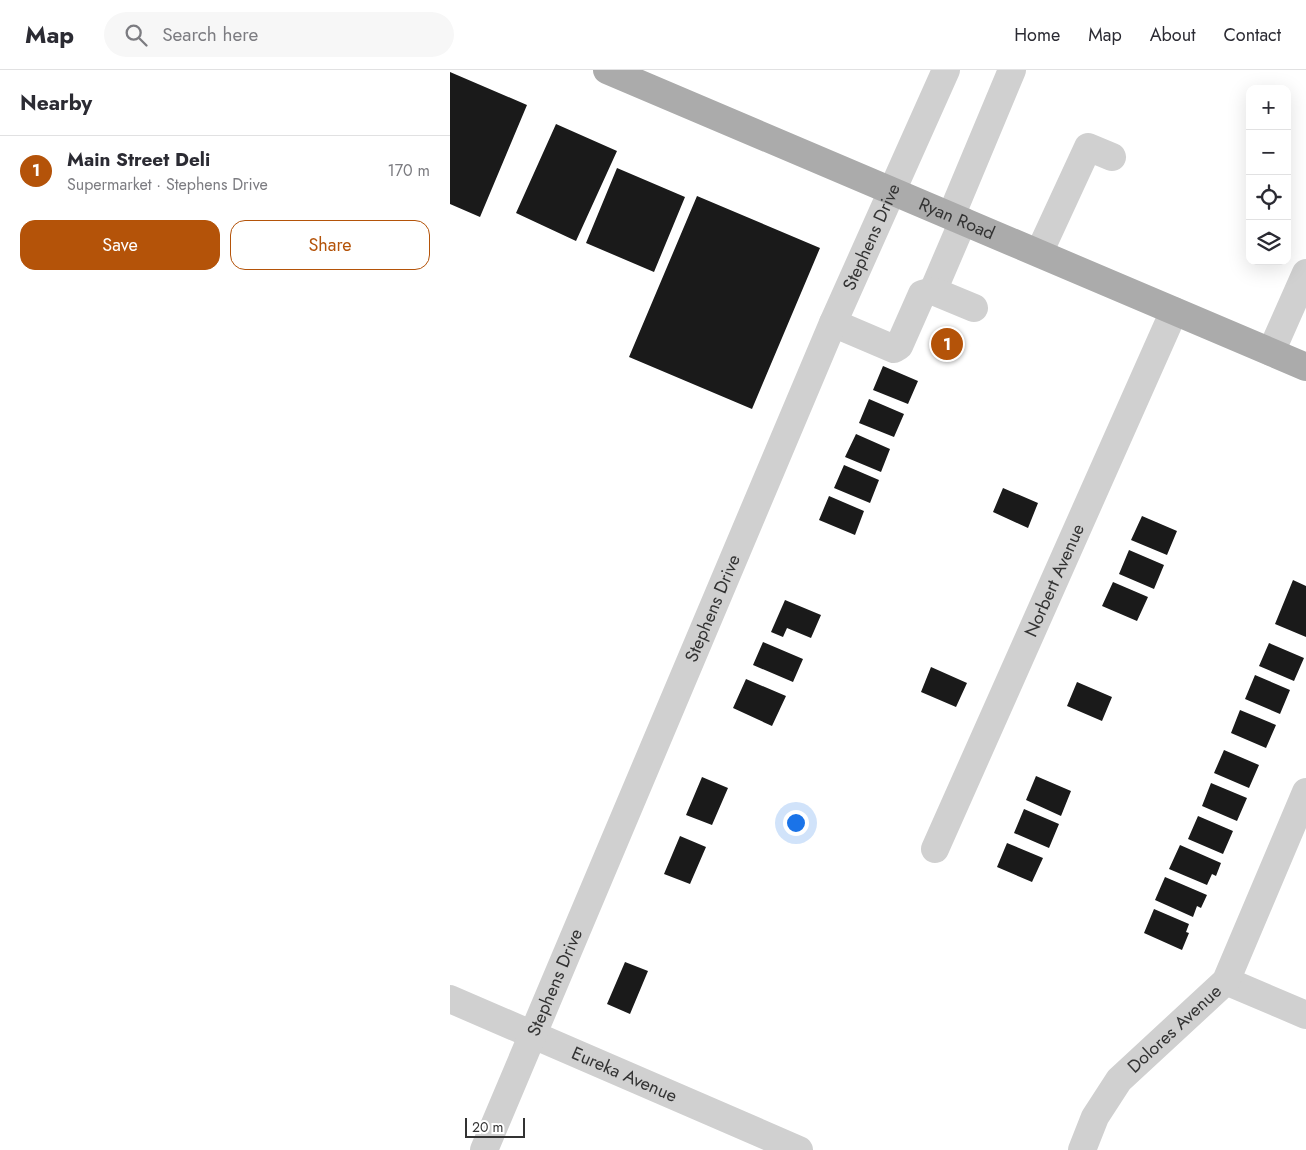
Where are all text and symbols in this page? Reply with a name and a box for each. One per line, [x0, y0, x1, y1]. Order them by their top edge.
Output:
search box [104, 12, 454, 57]
text: Map [25, 17, 74, 52]
icon: search [122, 21, 150, 49]
text: Search here [162, 21, 258, 48]
text: Home [1014, 22, 1060, 48]
text: Map [1088, 22, 1122, 48]
text: About [1150, 22, 1195, 48]
text: Contact [1223, 22, 1281, 48]
map controls [1246, 85, 1291, 265]
button: + [1246, 85, 1291, 130]
text: Nearby [20, 88, 92, 118]
button: − [1246, 130, 1291, 175]
text: Main Street Deli [67, 146, 210, 173]
text: 1 [32, 159, 40, 182]
text: 170 m [388, 159, 430, 182]
text: Supermarket · Stephens Drive [67, 173, 268, 196]
button: locate [1246, 175, 1291, 220]
street label: Stephens Drive [836, 179, 907, 294]
street label: Ryan Road [915, 191, 999, 246]
button: Save [20, 220, 220, 270]
button: Share [230, 220, 430, 270]
button: layers [1246, 220, 1291, 265]
pin: 1 [931, 325, 963, 363]
street label: Norbert Avenue [1018, 520, 1091, 641]
street label: Stephens Drive [678, 550, 747, 666]
your location [783, 810, 809, 836]
street label: Stephens Drive [520, 924, 589, 1040]
street label: Dolores Avenue [1121, 978, 1227, 1079]
street label: Eureka Avenue [568, 1040, 681, 1109]
scale bar [465, 1115, 525, 1138]
text: 20 m [472, 1117, 504, 1137]

